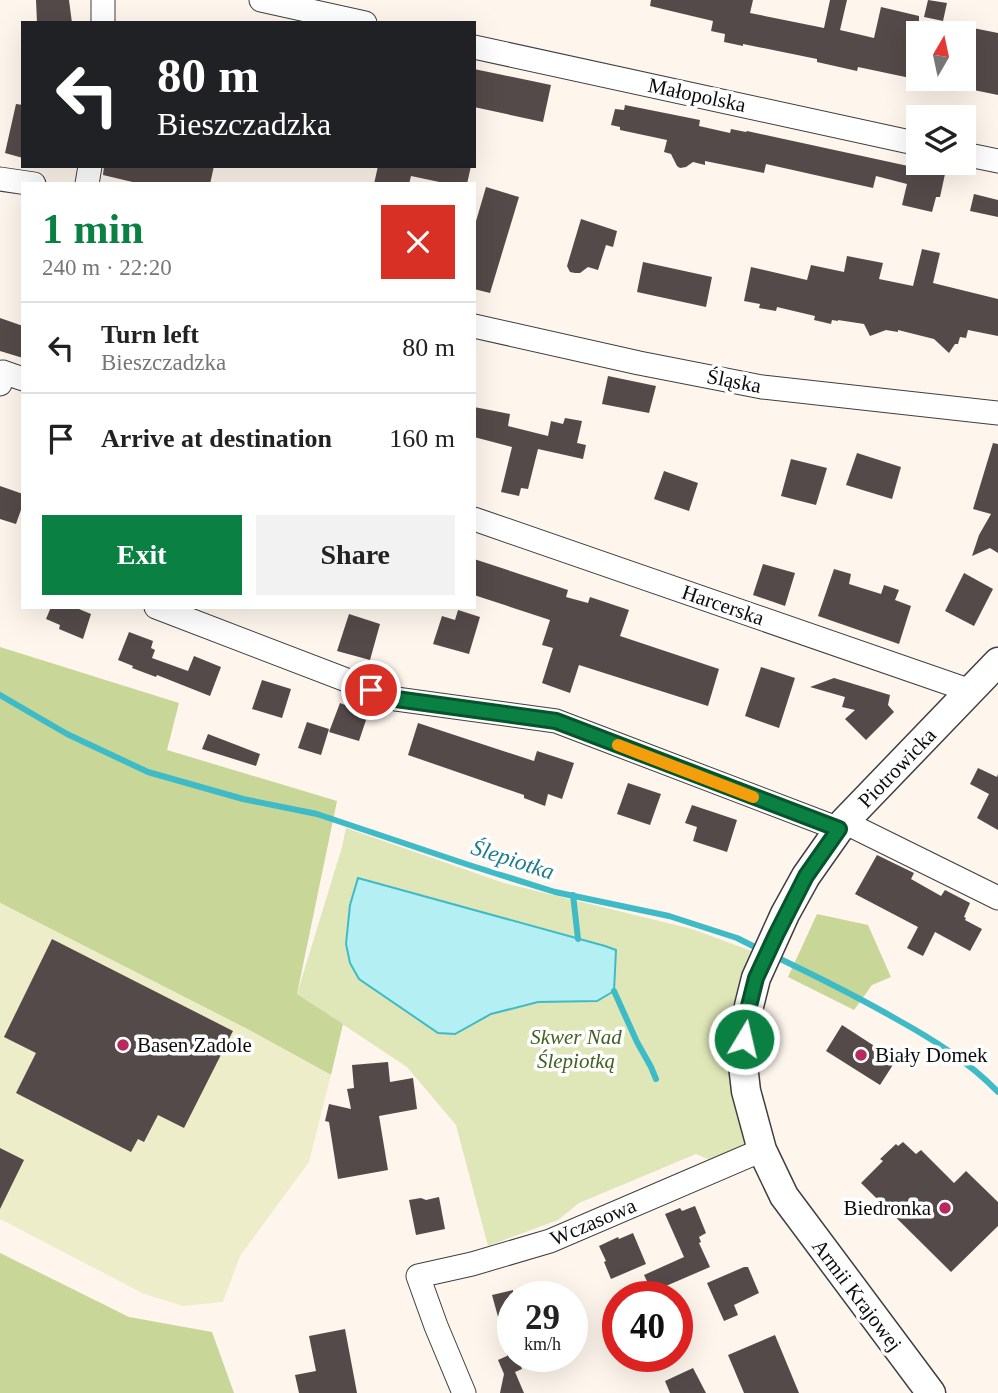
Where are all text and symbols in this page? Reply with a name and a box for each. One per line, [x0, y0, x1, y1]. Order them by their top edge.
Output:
north arrow [906, 21, 976, 91]
map controls [906, 21, 976, 175]
text: 80 m [157, 48, 259, 103]
icon: left [42, 49, 133, 140]
street label: Małopolska [646, 73, 749, 117]
button: layers [906, 105, 976, 175]
text: Bieszczadzka [157, 106, 331, 142]
button: close [381, 205, 455, 279]
text: 1 min [42, 206, 144, 252]
text: 240 m · 22:20 [42, 255, 172, 280]
text: Turn left [101, 320, 199, 349]
icon: left [42, 329, 80, 367]
text: 80 m [402, 333, 455, 362]
text: Bieszczadzka [101, 350, 226, 375]
street label: Śląska [705, 364, 764, 398]
icon: arrive [42, 420, 80, 458]
text: Arrive at destination [101, 424, 332, 453]
text: 160 m [389, 424, 455, 453]
button: Exit [42, 515, 242, 595]
button: Share [256, 515, 455, 595]
street label: Harcerska [679, 580, 768, 630]
pin [341, 660, 401, 720]
icon: arrive [352, 671, 390, 709]
street label: Piotrowicka [853, 723, 941, 813]
water label: Ślepiotka [468, 833, 558, 885]
position arrow [707, 1002, 781, 1076]
park label: Skwer Nad Ślepiotką [530, 1025, 622, 1073]
place label: Basen Zadole [137, 1033, 252, 1057]
marker: Basen Zadole [115, 1037, 131, 1053]
place label: Biały Domek [875, 1043, 988, 1067]
marker: Biały Domek [853, 1047, 869, 1063]
street label: Wczasowa [546, 1193, 640, 1251]
place label: Biedronka [844, 1196, 932, 1220]
marker: Biedronka [937, 1200, 953, 1216]
street label: Armii Krajowej [807, 1234, 907, 1356]
speed limit sign: 40 [602, 1281, 693, 1372]
text: 29 [525, 1298, 560, 1337]
text: km/h [524, 1334, 561, 1354]

